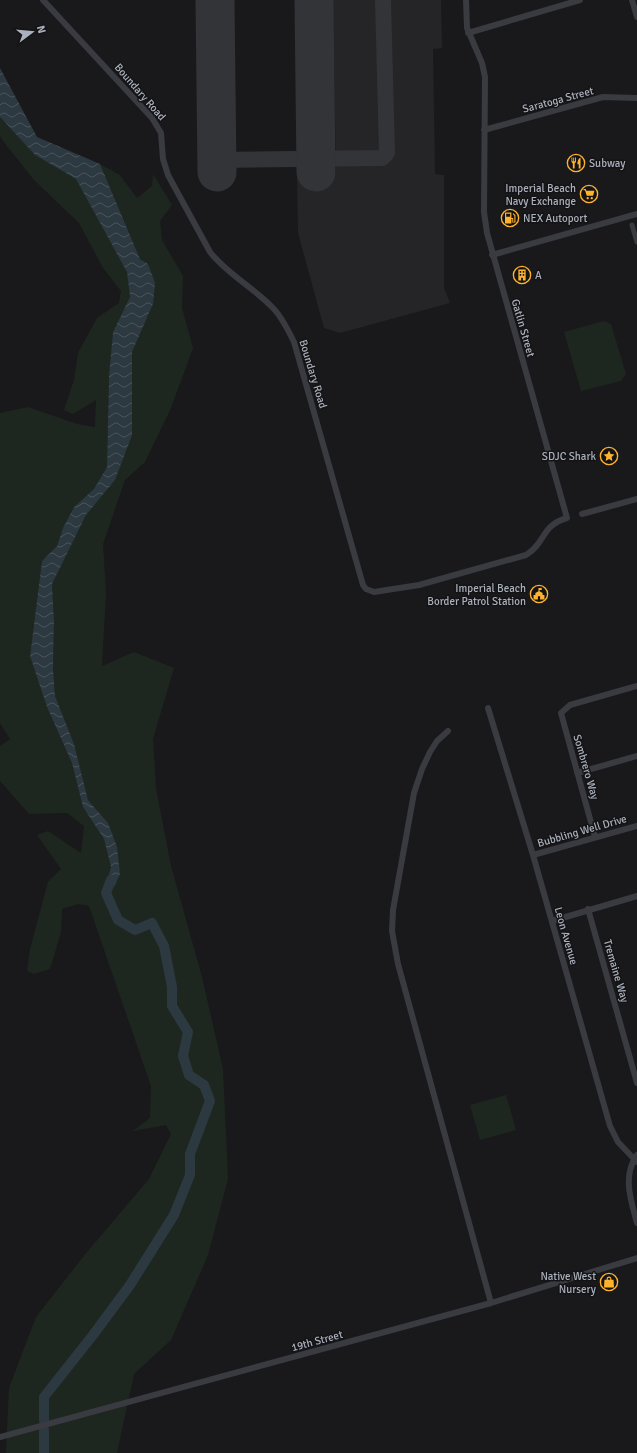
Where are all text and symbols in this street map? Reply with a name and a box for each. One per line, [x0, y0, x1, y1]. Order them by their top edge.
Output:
north arrow [12, 12, 52, 52]
text: N [34, 24, 48, 35]
street label: Boundary Road [112, 61, 168, 123]
street label: Saratoga Street [521, 84, 595, 116]
restaurant icon: Subway [566, 153, 586, 173]
place label: Subway [589, 157, 626, 170]
place label: Imperial Beach Navy Exchange [505, 182, 576, 208]
supermarket icon: Imperial Beach Navy Exchange [579, 184, 599, 204]
fuel station icon: NEX Autoport [500, 208, 520, 228]
place label: NEX Autoport [523, 212, 588, 225]
building icon: A [512, 265, 532, 285]
place label: A [535, 269, 542, 282]
street label: Gatlin Street [509, 298, 538, 359]
street label: Boundary Road [296, 338, 330, 410]
place icon: SDJC Shark [599, 446, 619, 466]
place label: SDJC Shark [542, 450, 596, 463]
place label: Imperial Beach Border Patrol Station [427, 582, 526, 608]
public building icon: Imperial Beach Border Patrol Station [529, 584, 549, 604]
street label: Sombrero Way [570, 733, 602, 802]
street label: Bubbling Well Drive [536, 812, 628, 850]
street label: Leon Avenue [552, 906, 580, 966]
street label: Tremaine Way [601, 938, 631, 1005]
place label: Native West Nursery [540, 1270, 597, 1296]
shop icon: Native West Nursery [599, 1272, 619, 1292]
street label: 19th Street [290, 1328, 344, 1354]

